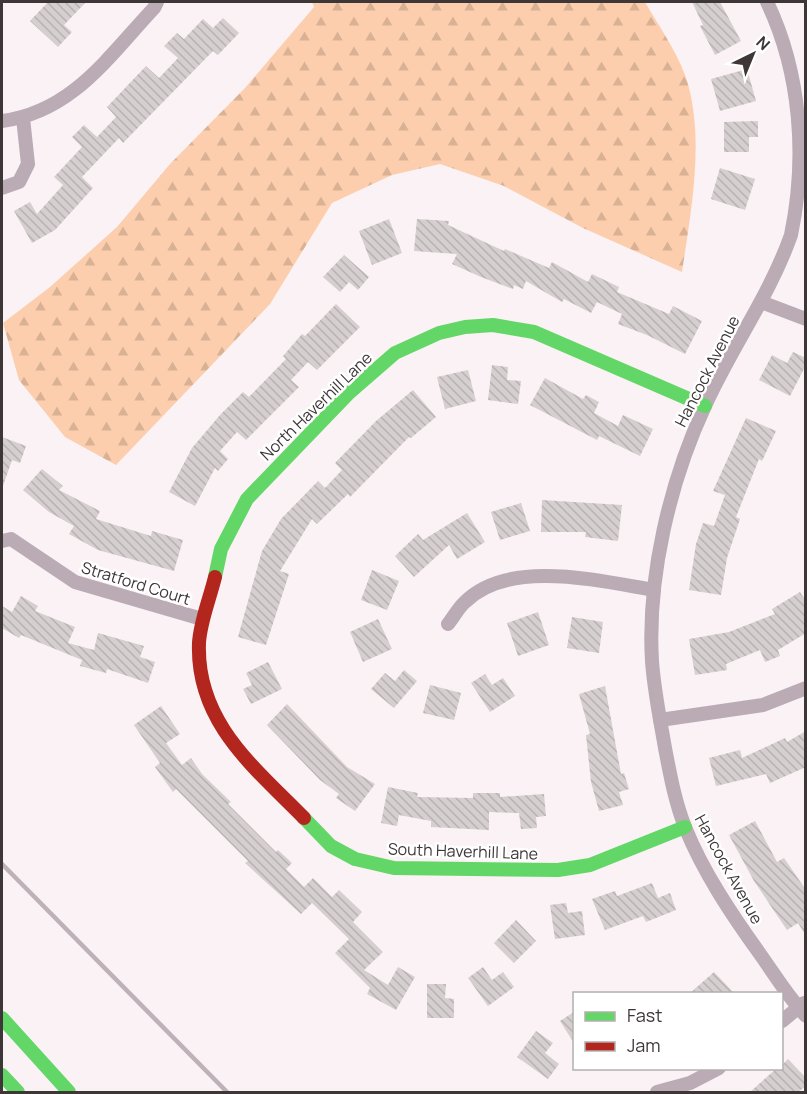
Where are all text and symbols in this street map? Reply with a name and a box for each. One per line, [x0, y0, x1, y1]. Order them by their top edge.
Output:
north arrow [723, 24, 783, 84]
text: N [752, 31, 775, 55]
street label: Hancock Avenue [669, 312, 745, 430]
street label: North Haverhill Lane [255, 347, 377, 465]
street label: Stratford Court [79, 556, 193, 610]
street label: Hancock Avenue [690, 810, 768, 928]
street label: South Haverhill Lane [388, 837, 538, 865]
legend [573, 992, 783, 1070]
text: Fast [627, 1003, 662, 1027]
text: Jam [627, 1033, 661, 1057]

